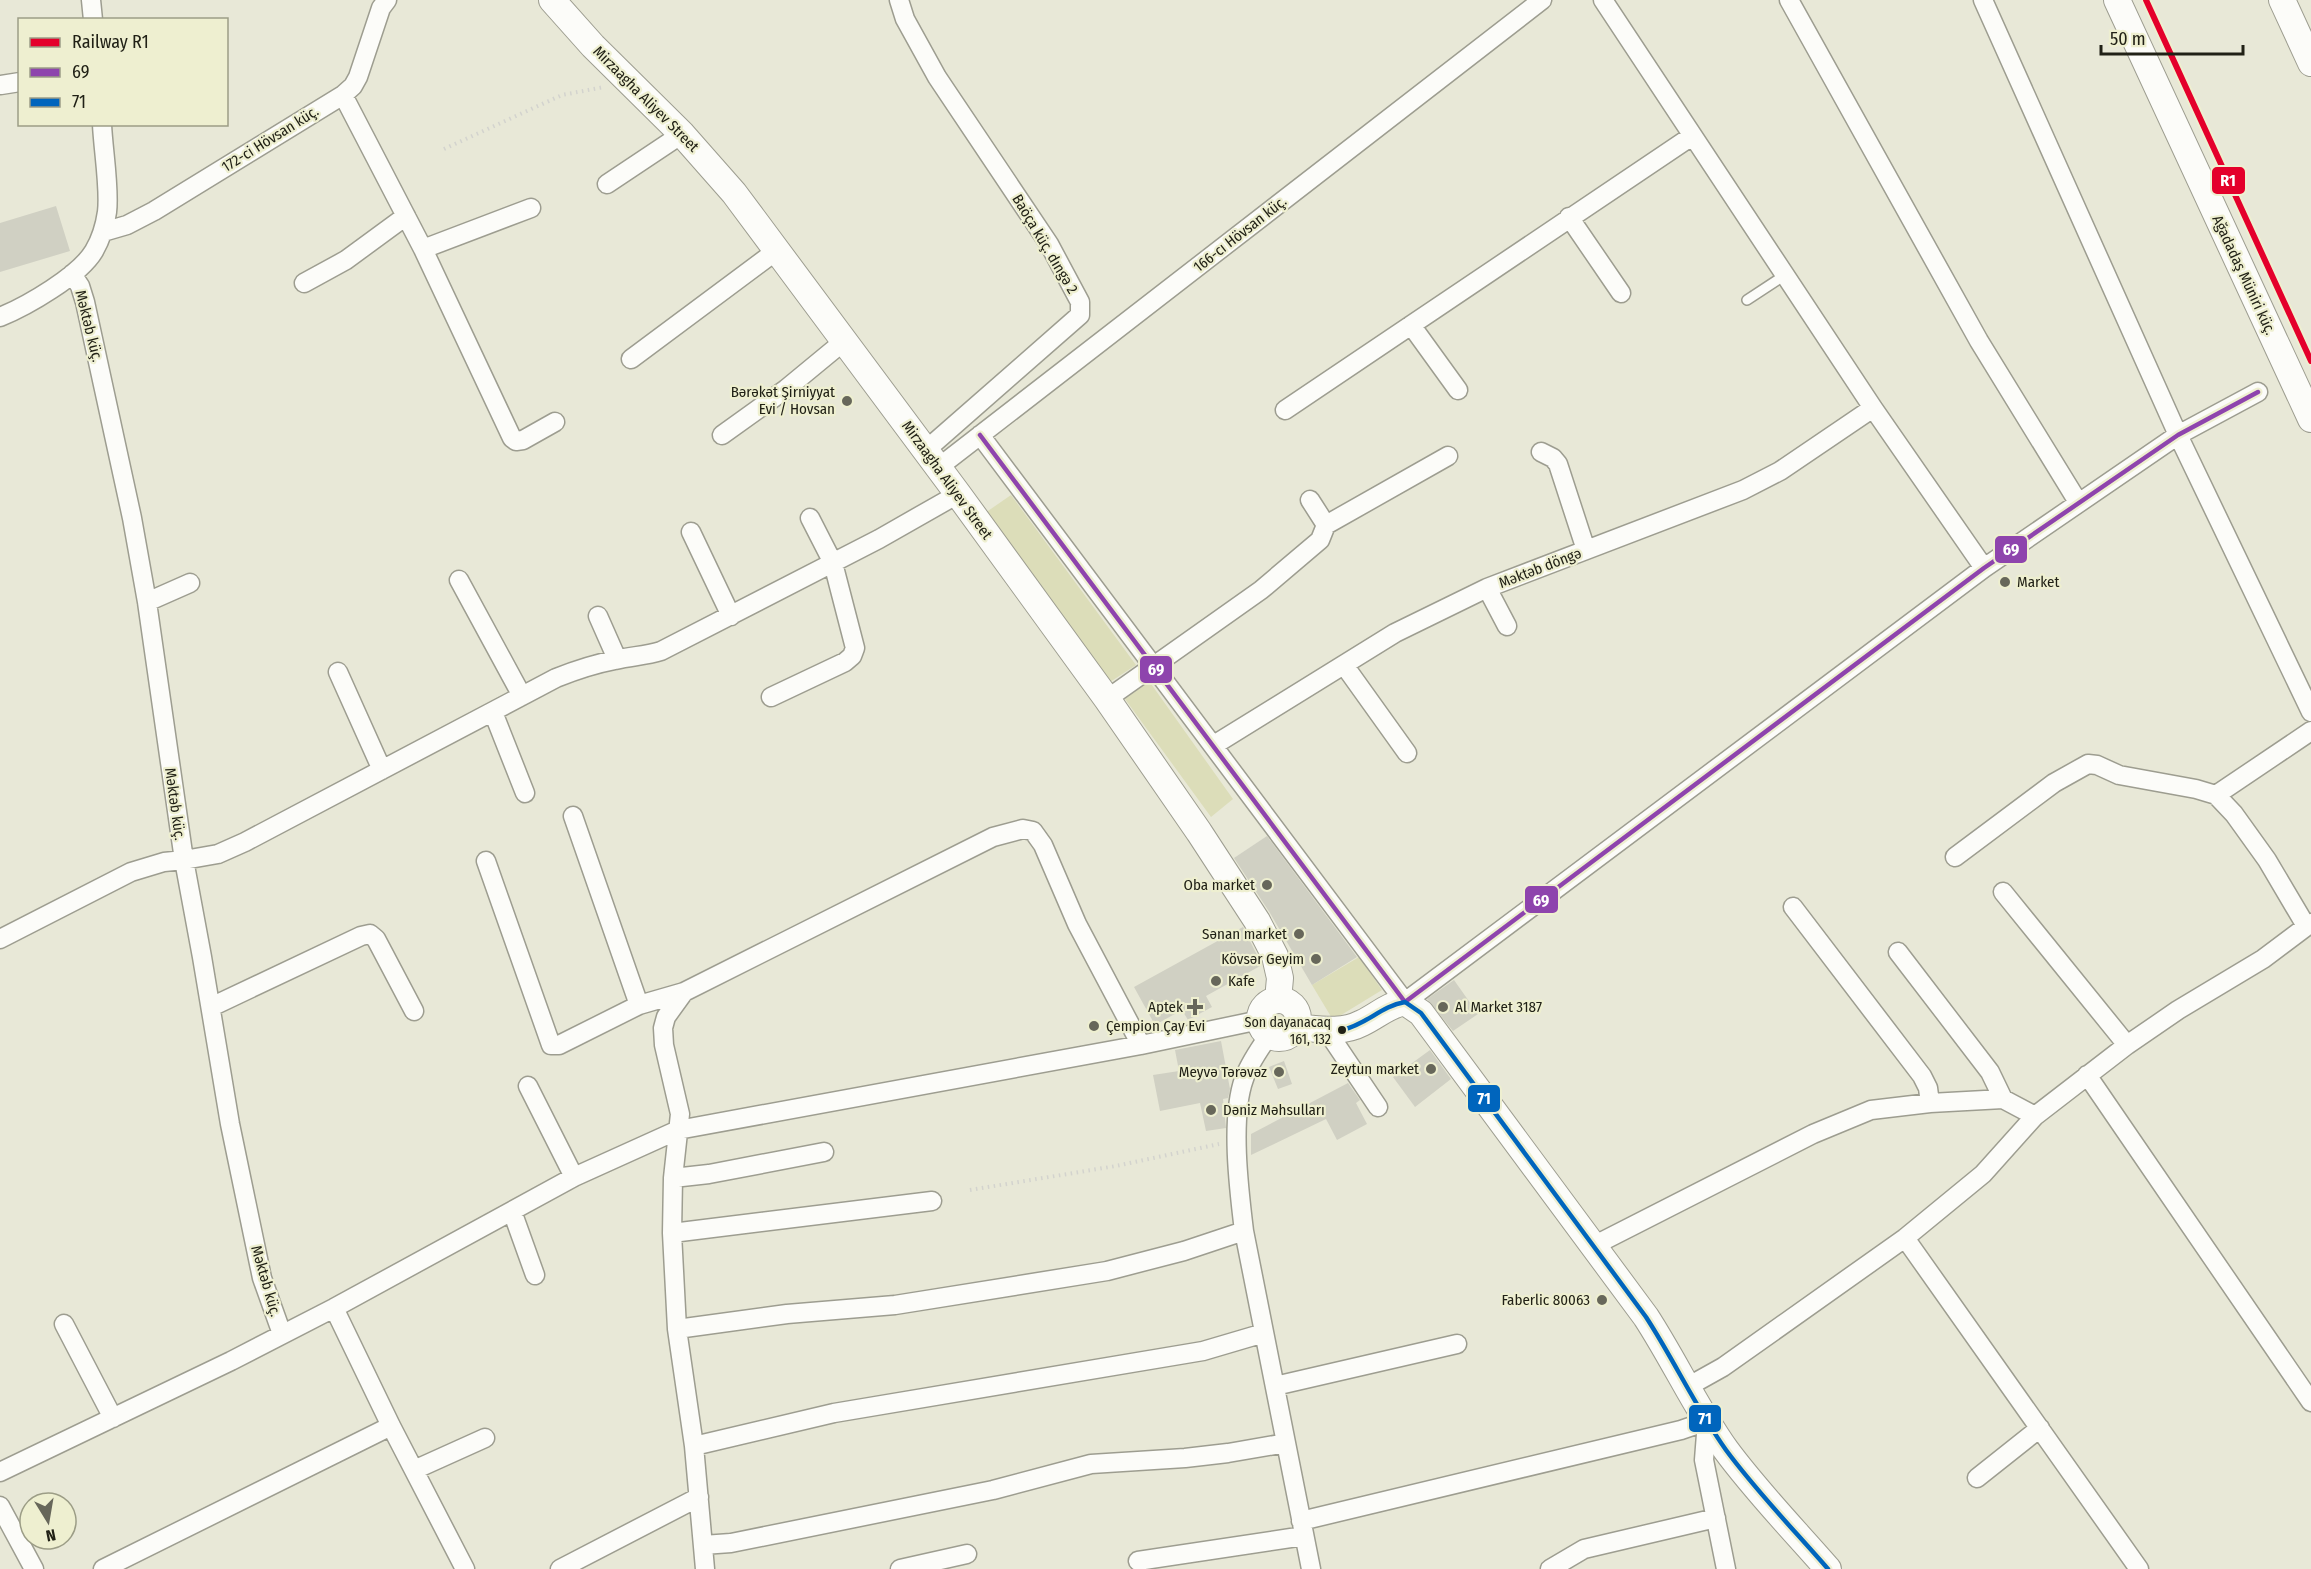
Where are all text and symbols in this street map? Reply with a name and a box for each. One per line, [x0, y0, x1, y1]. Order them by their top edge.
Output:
legend [18, 18, 228, 126]
scale bar [2101, 18, 2244, 56]
text: 50 m [2110, 28, 2146, 50]
text: Railway R1 [72, 31, 149, 53]
street label: Mirzaagha Aliyev Street [589, 42, 703, 156]
text: 69 [72, 61, 89, 83]
text: 71 [72, 91, 86, 113]
street label: 172-ci Hövsan küç. [218, 102, 322, 176]
line badge: R1 [2211, 166, 2246, 195]
text: R1 [2220, 171, 2236, 190]
street label: Baöça küç. dıngə 2 [1008, 191, 1082, 297]
street label: 166-cı Hövsan küç. [1190, 192, 1290, 276]
street label: Ağadadaş Müniri küç. [2208, 212, 2280, 338]
street label: Məktəb küç. [71, 288, 107, 364]
place label: Bərəkət Şirniyyat Evi / Hovsan [731, 383, 835, 418]
marker: Bərəkət Şirniyyat Evi / Hovsan [840, 394, 854, 408]
street label: Mirzaagha Aliyev Street [898, 417, 996, 543]
line badge: 69 [1994, 535, 2028, 564]
text: 69 [2003, 540, 2019, 559]
street label: Məktəb döngə [1496, 544, 1584, 592]
place label: Market [2017, 573, 2060, 591]
marker: Market [1998, 575, 2012, 589]
line badge: 69 [1139, 655, 1173, 684]
text: 69 [1148, 660, 1164, 679]
street label: Məktəb küç. [161, 766, 189, 842]
place label: Oba market [1184, 876, 1255, 894]
marker: Oba market [1260, 878, 1274, 892]
line badge: 69 [1524, 885, 1559, 914]
text: 69 [1533, 891, 1549, 910]
place label: Sənan market [1202, 925, 1287, 943]
marker: Sənan market [1292, 927, 1306, 941]
place label: Kövsər Geyim [1221, 950, 1304, 968]
marker: Kövsər Geyim [1309, 952, 1323, 966]
place label: Kafe [1228, 972, 1255, 990]
marker: Kafe [1209, 974, 1223, 988]
place label: Aptek [1148, 998, 1183, 1016]
place label: Al Market 3187 [1455, 998, 1542, 1016]
marker: Aptek [1188, 1000, 1202, 1014]
marker: Al Market 3187 [1436, 1000, 1450, 1014]
place label: Son dayanacaq 161, 132 [1245, 1014, 1331, 1048]
place label: Çempion Çay Evi [1106, 1017, 1205, 1035]
marker: Çempion Çay Evi [1087, 1019, 1101, 1033]
marker: Son dayanacaq 161, 132 [1336, 1024, 1348, 1036]
place label: Zeytun market [1331, 1060, 1419, 1078]
marker: Zeytun market [1424, 1062, 1438, 1076]
place label: Meyvə Tərəvəz [1179, 1063, 1267, 1081]
marker: Meyvə Tərəvəz [1272, 1065, 1286, 1079]
line badge: 71 [1467, 1084, 1501, 1113]
text: 71 [1477, 1089, 1491, 1108]
place label: Dəniz Məhsulları [1223, 1101, 1325, 1119]
marker: Dəniz Məhsulları [1204, 1103, 1218, 1117]
street label: Məktəb küç. [247, 1243, 285, 1319]
place label: Faberlic 80063 [1501, 1291, 1590, 1309]
marker: Faberlic 80063 [1595, 1293, 1609, 1307]
line badge: 71 [1688, 1404, 1722, 1433]
text: 71 [1698, 1409, 1712, 1428]
north arrow [18, 1491, 78, 1551]
text: N [44, 1525, 57, 1545]

